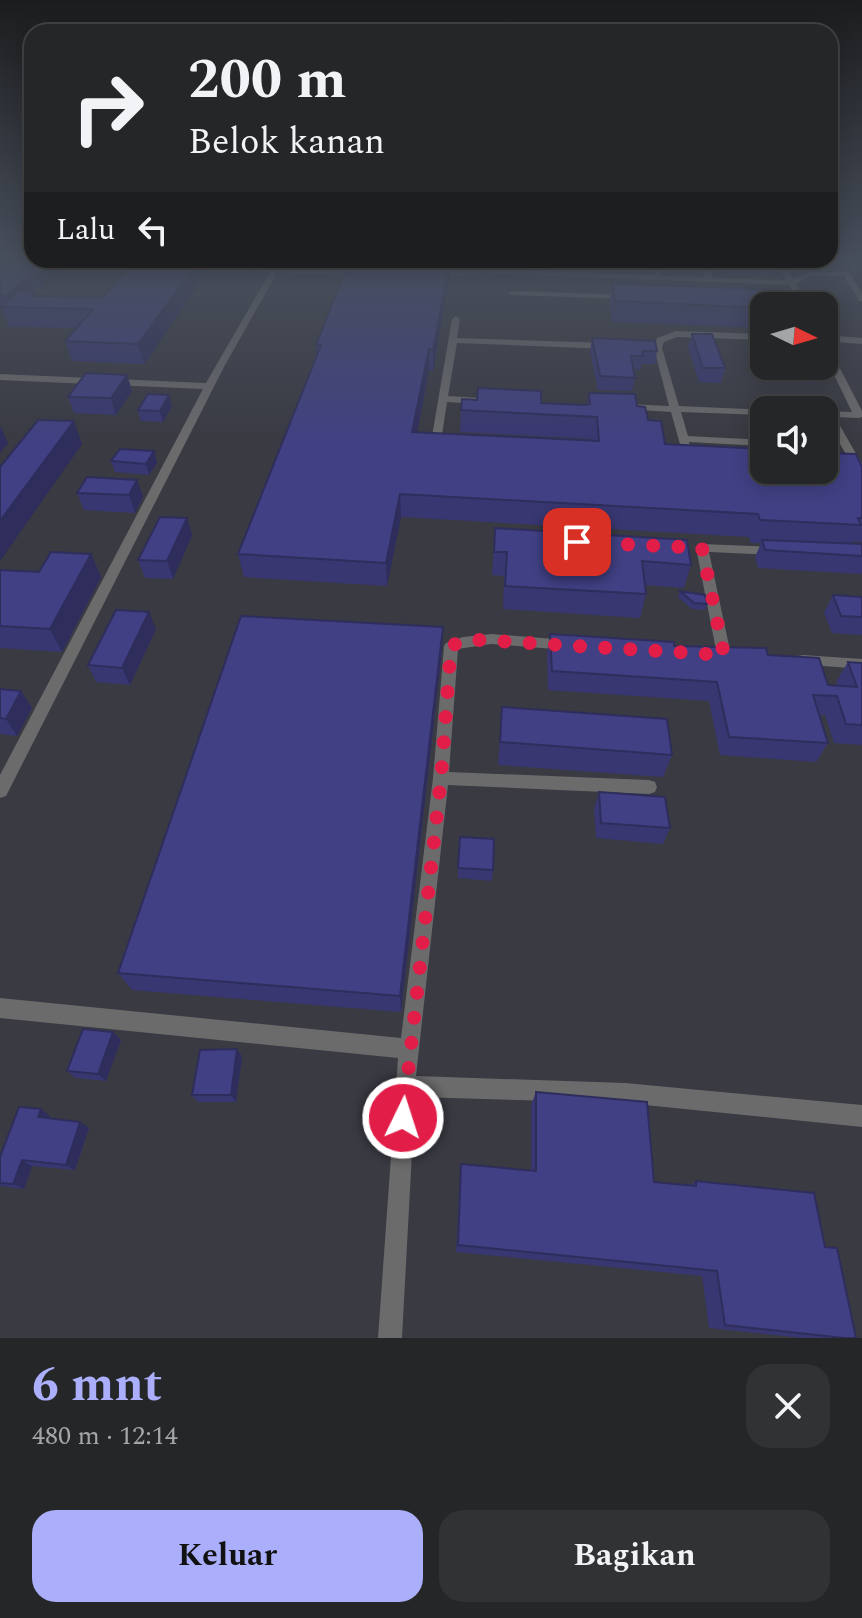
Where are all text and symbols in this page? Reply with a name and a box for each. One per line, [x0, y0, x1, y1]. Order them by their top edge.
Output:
text: 200 m [188, 38, 347, 123]
icon: right [56, 56, 160, 160]
text: Belok kanan [188, 115, 385, 170]
text: Lalu [56, 207, 115, 253]
icon: left [131, 208, 175, 252]
north arrow [750, 292, 838, 380]
map controls [750, 292, 838, 484]
button: sound [750, 396, 838, 484]
pin [543, 508, 611, 576]
icon: arrive [555, 520, 599, 564]
position arrow [361, 1076, 445, 1160]
text: 6 mnt [32, 1349, 162, 1422]
button: close [746, 1364, 830, 1448]
text: 480 m · 12:14 [32, 1416, 178, 1456]
button: Keluar [32, 1510, 423, 1602]
button: Bagikan [439, 1510, 830, 1602]

